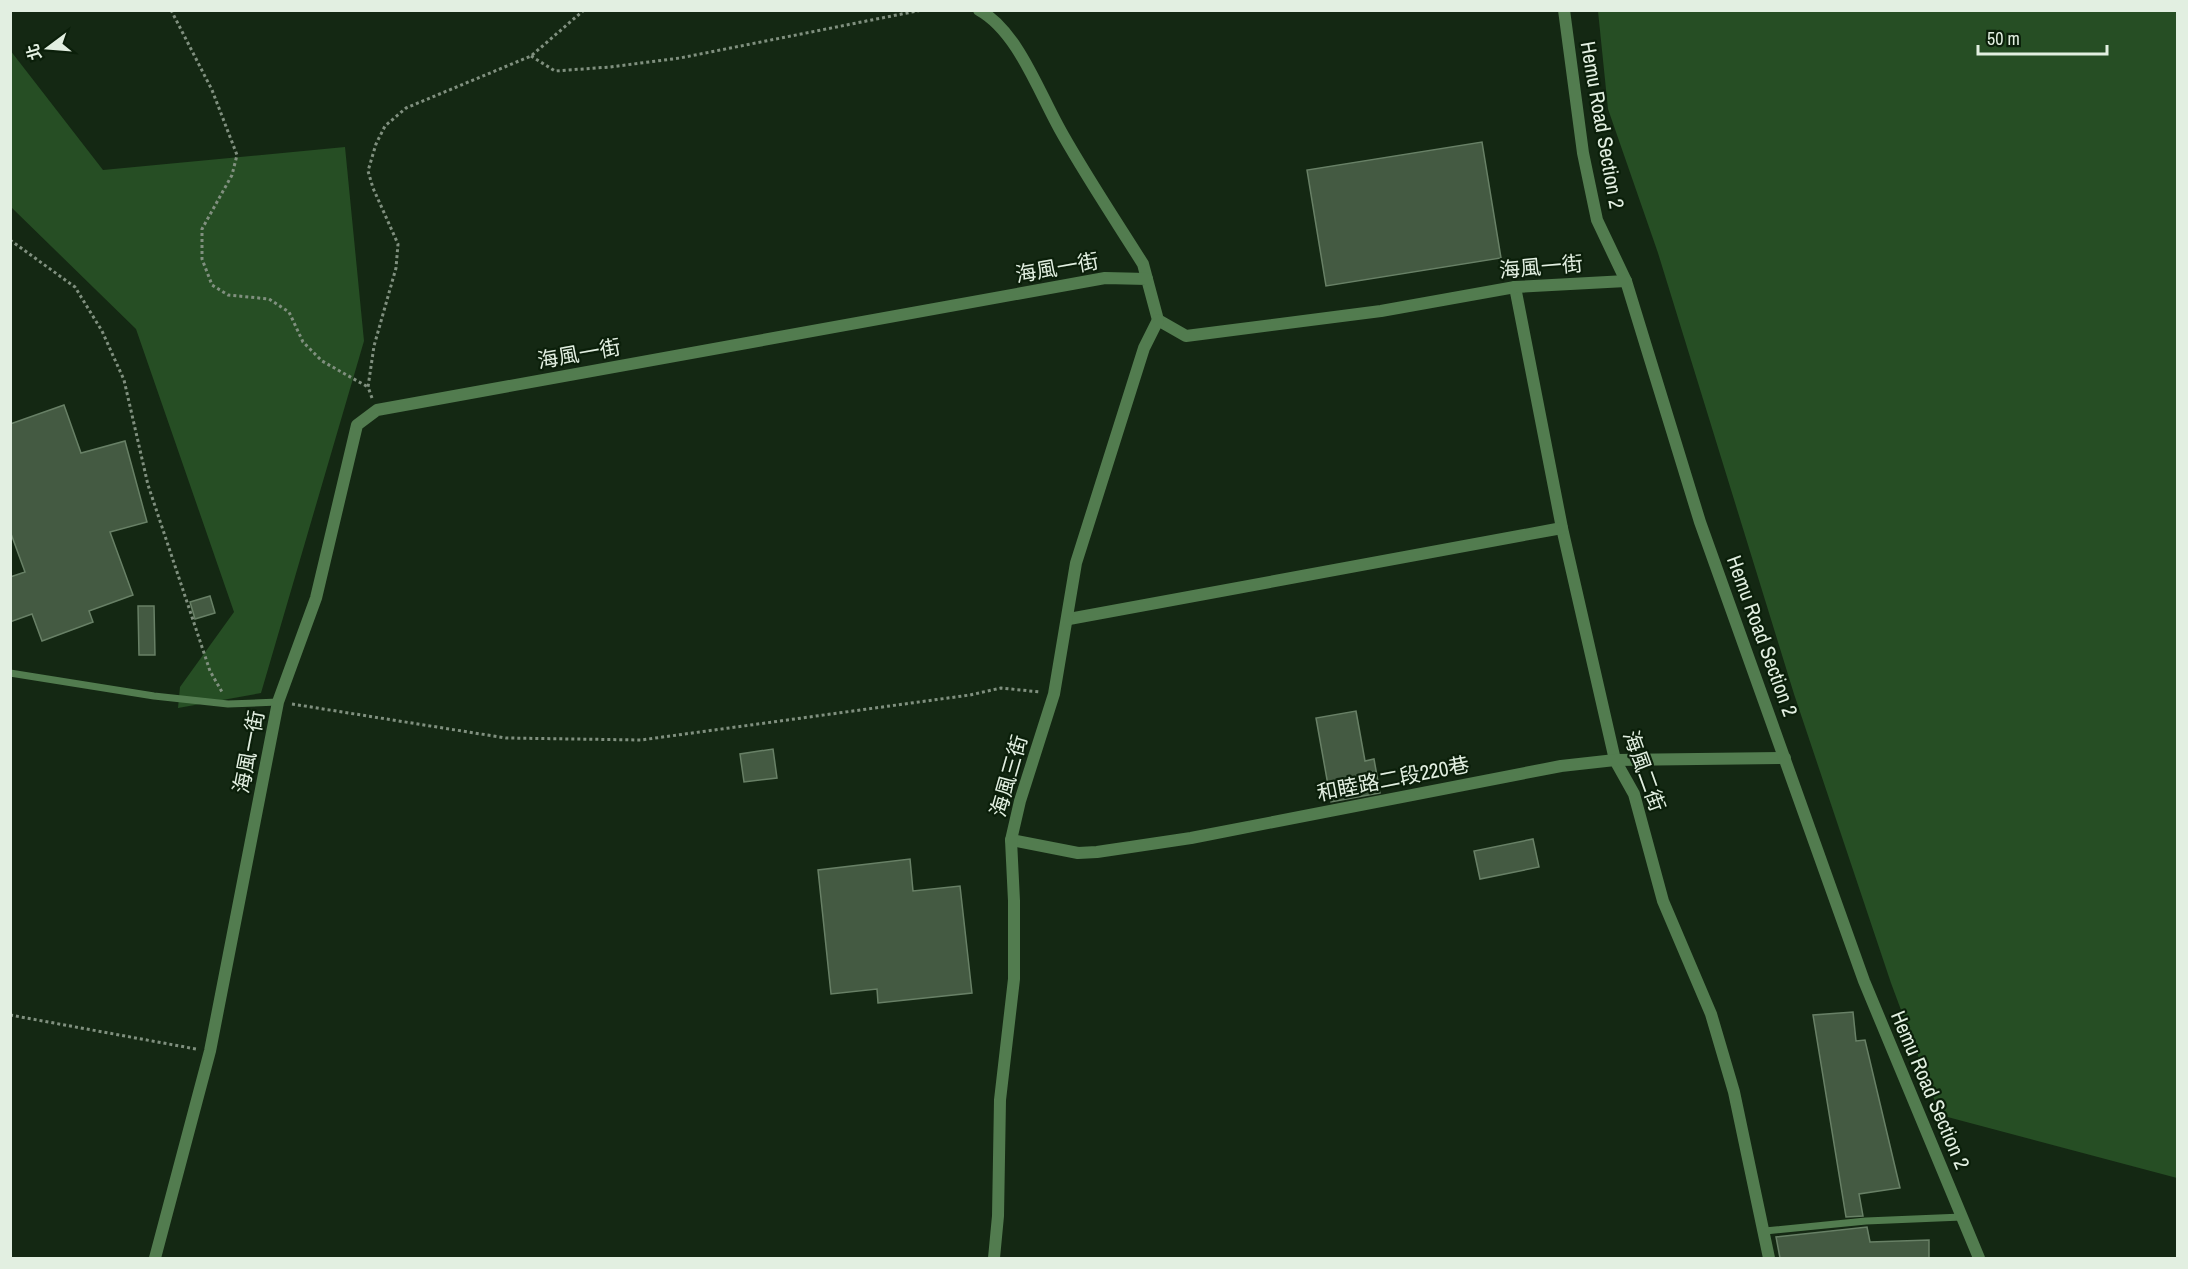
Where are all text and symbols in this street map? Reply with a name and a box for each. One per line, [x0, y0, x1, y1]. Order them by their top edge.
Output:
north arrow [18, 18, 78, 78]
scale bar [1978, 18, 2107, 56]
text: 50 m [1987, 26, 2020, 51]
street label: Hemu Road Section 2 [1574, 39, 1631, 211]
text: 北 [21, 41, 46, 63]
street label: 海風一街 [1013, 246, 1101, 289]
street label: 海風一街 [1498, 248, 1584, 285]
street label: 海風一街 [535, 332, 623, 375]
street label: Hemu Road Section 2 [1720, 551, 1805, 720]
street label: 海風一街 [226, 708, 271, 796]
street label: 海風二街 [1616, 726, 1672, 815]
street label: 海風三街 [983, 731, 1034, 820]
street label: 和睦路二段220巷 [1314, 750, 1472, 808]
street label: Hemu Road Section 2 [1884, 1006, 1977, 1173]

